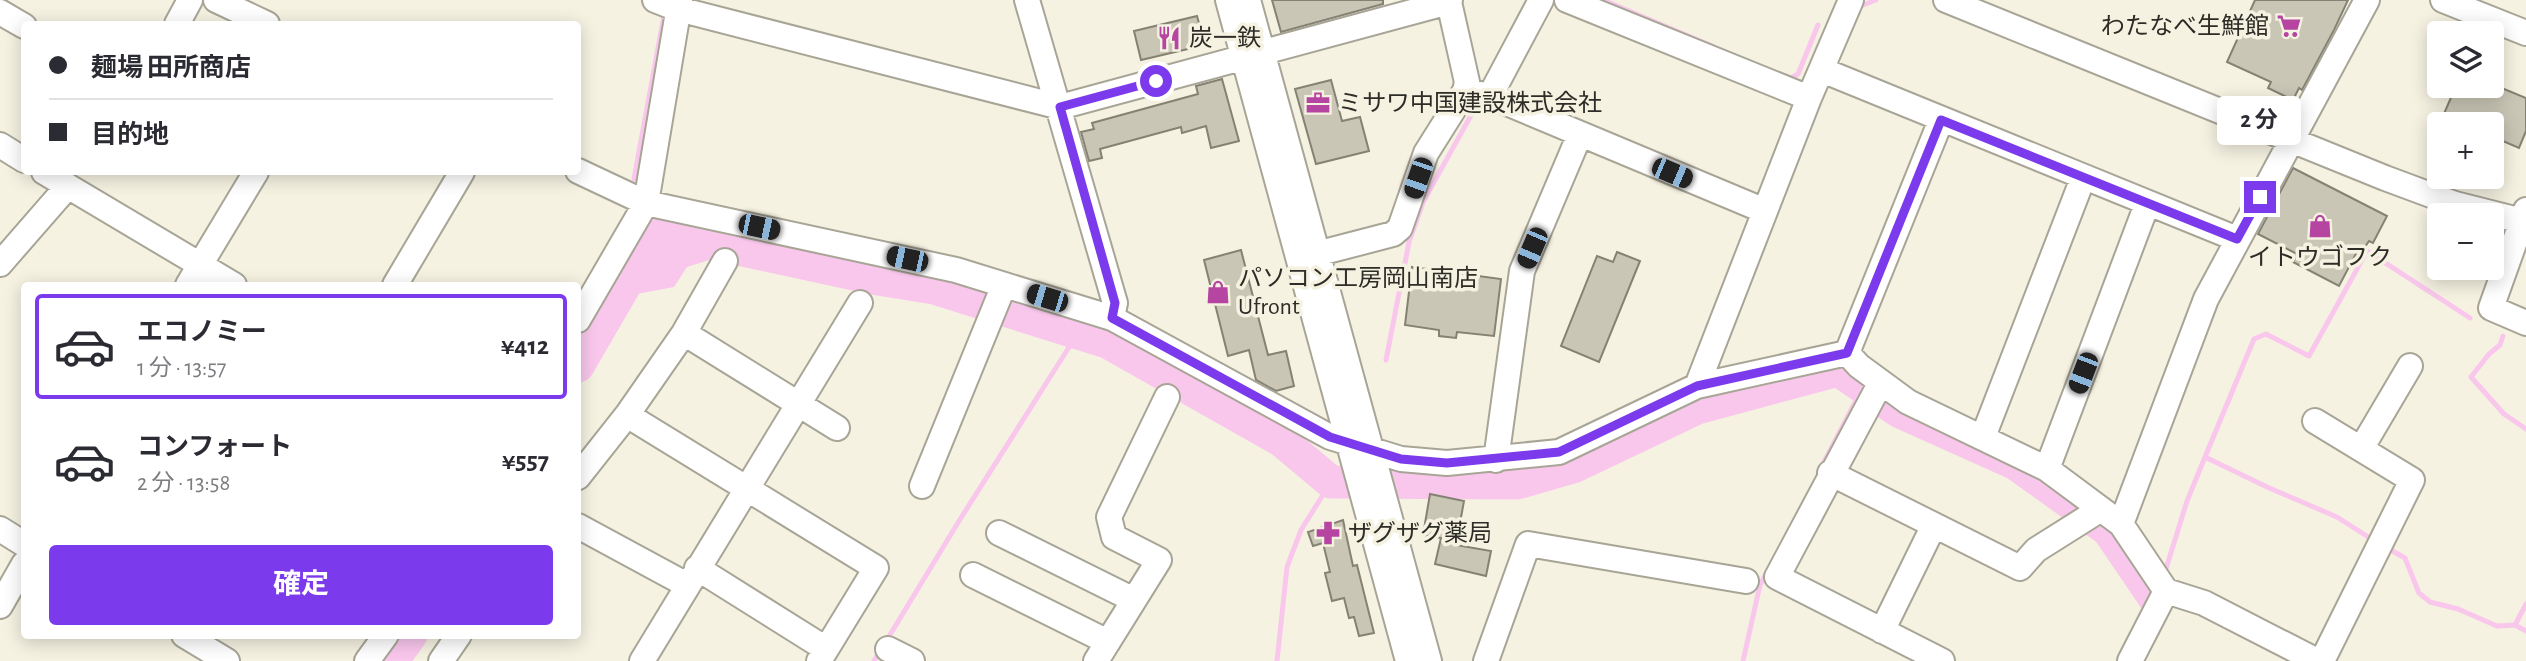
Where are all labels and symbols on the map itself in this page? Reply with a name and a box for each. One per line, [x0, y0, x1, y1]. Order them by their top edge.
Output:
supermarket icon: わたなべ生鮮館 [2275, 12, 2303, 40]
place label: わたなべ生鮮館 [2101, 13, 2269, 39]
restaurant icon: 炭一鉄 [1155, 24, 1183, 52]
place label: 炭一鉄 [1189, 25, 1261, 51]
route start [1140, 65, 1172, 97]
office icon: ミサワ中国建設株式会社 [1304, 89, 1332, 117]
place label: ミサワ中国建設株式会社 [1338, 90, 1602, 116]
callout: 2 分 [2218, 96, 2302, 144]
car [1402, 155, 1435, 201]
car [1649, 155, 1696, 191]
route end [2244, 181, 2276, 213]
car [737, 212, 782, 242]
shop icon: イトウゴフク [2306, 212, 2334, 240]
car [1515, 225, 1550, 271]
car [885, 244, 930, 274]
place label: イトウゴフク [2248, 244, 2392, 270]
place label: パソコン工房岡山南店 Ufront [1238, 265, 1478, 319]
shop icon: パソコン工房岡山南店 Ufront [1204, 278, 1232, 306]
car [1024, 282, 1071, 314]
car [2066, 350, 2101, 396]
pharmacy icon: ザグザグ薬局 [1314, 519, 1342, 547]
place label: ザグザグ薬局 [1348, 520, 1492, 546]

